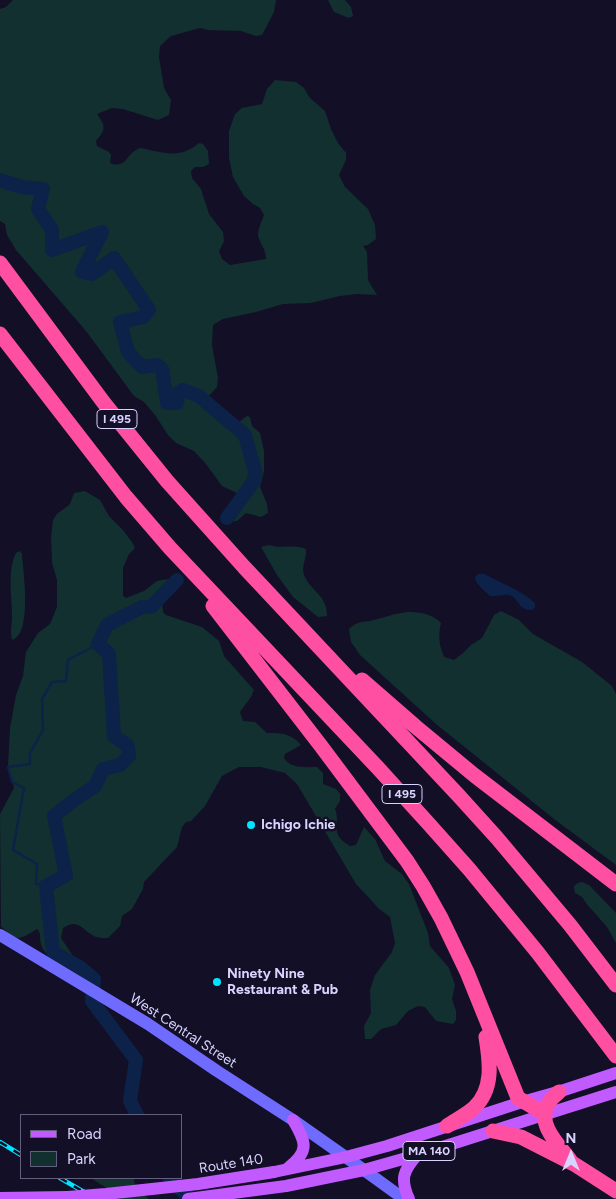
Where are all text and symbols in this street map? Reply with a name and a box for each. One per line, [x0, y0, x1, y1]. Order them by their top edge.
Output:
road number: I 495 [97, 409, 137, 428]
road number: I 495 [382, 784, 422, 804]
place label: Ichigo Ichie [261, 817, 335, 833]
marker: Ichigo Ichie [245, 819, 257, 831]
place label: Ninety Nine Restaurant & Pub [227, 966, 338, 999]
marker: Ninety Nine Restaurant & Pub [211, 976, 223, 988]
street label: West Central Street [126, 990, 240, 1072]
legend [20, 1114, 182, 1179]
text: Road [67, 1125, 102, 1143]
north arrow [546, 1129, 596, 1179]
text: N [566, 1130, 576, 1147]
road number: MA 140 [403, 1142, 455, 1160]
text: Park [67, 1150, 96, 1168]
street label: Route 140 [198, 1151, 264, 1177]

